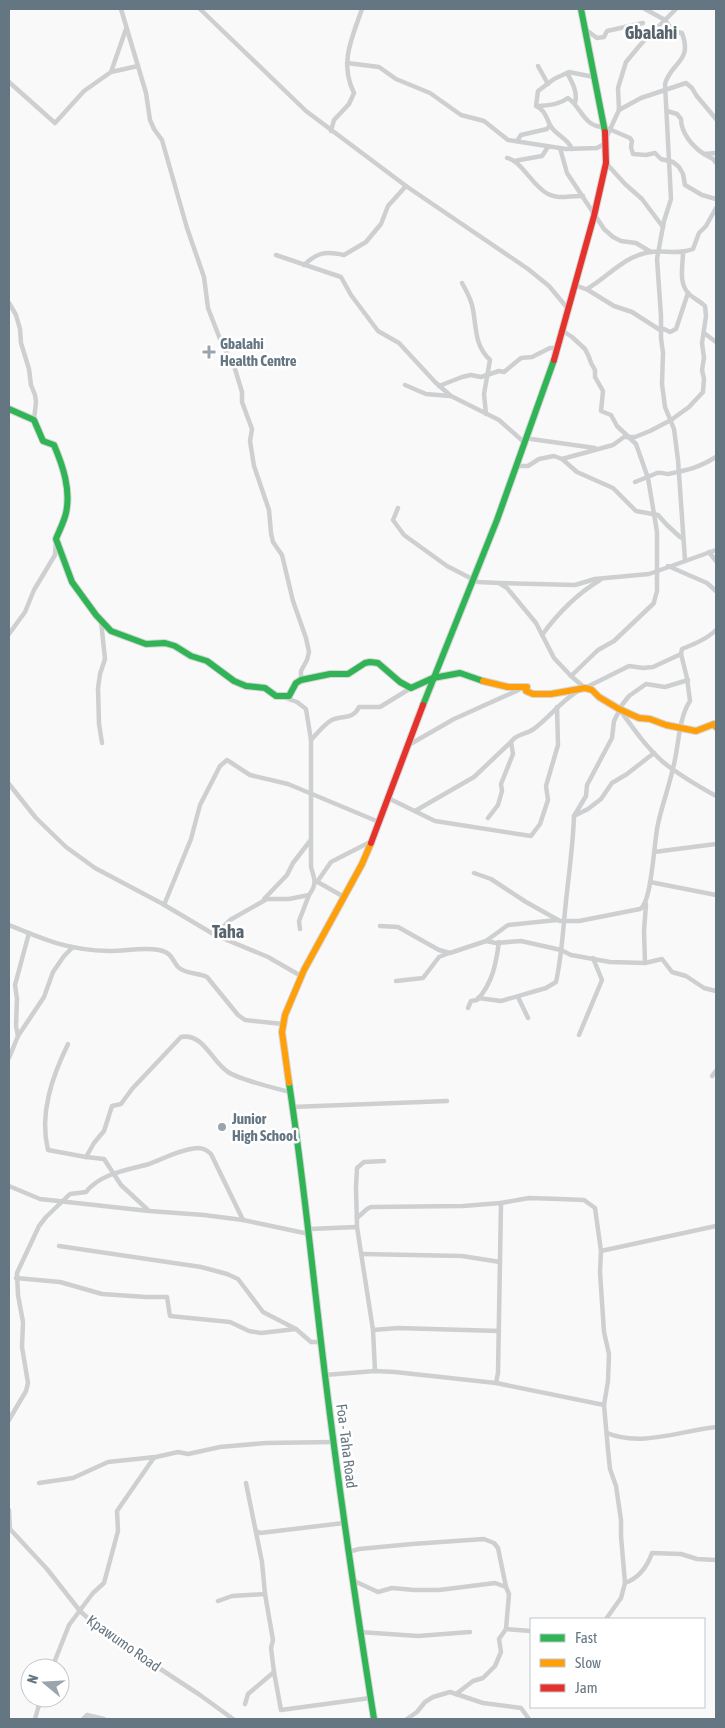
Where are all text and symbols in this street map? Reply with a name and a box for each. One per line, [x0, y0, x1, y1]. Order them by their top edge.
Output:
district label: Gbalahi [625, 22, 677, 43]
place label: Gbalahi Health Centre [220, 335, 297, 369]
marker: Gbalahi Health Centre [202, 345, 216, 359]
district label: Taha [212, 921, 244, 942]
place label: Junior High School [231, 1110, 298, 1144]
marker: Junior High School [216, 1121, 228, 1133]
street label: Foa - Taha Road [333, 1403, 361, 1489]
street label: Kpawumo Road [84, 1611, 164, 1675]
legend [530, 1618, 705, 1708]
text: Fast [575, 1629, 597, 1646]
text: Slow [575, 1654, 601, 1671]
north arrow [20, 1658, 70, 1708]
text: N [24, 1673, 42, 1685]
text: Jam [575, 1679, 598, 1696]

